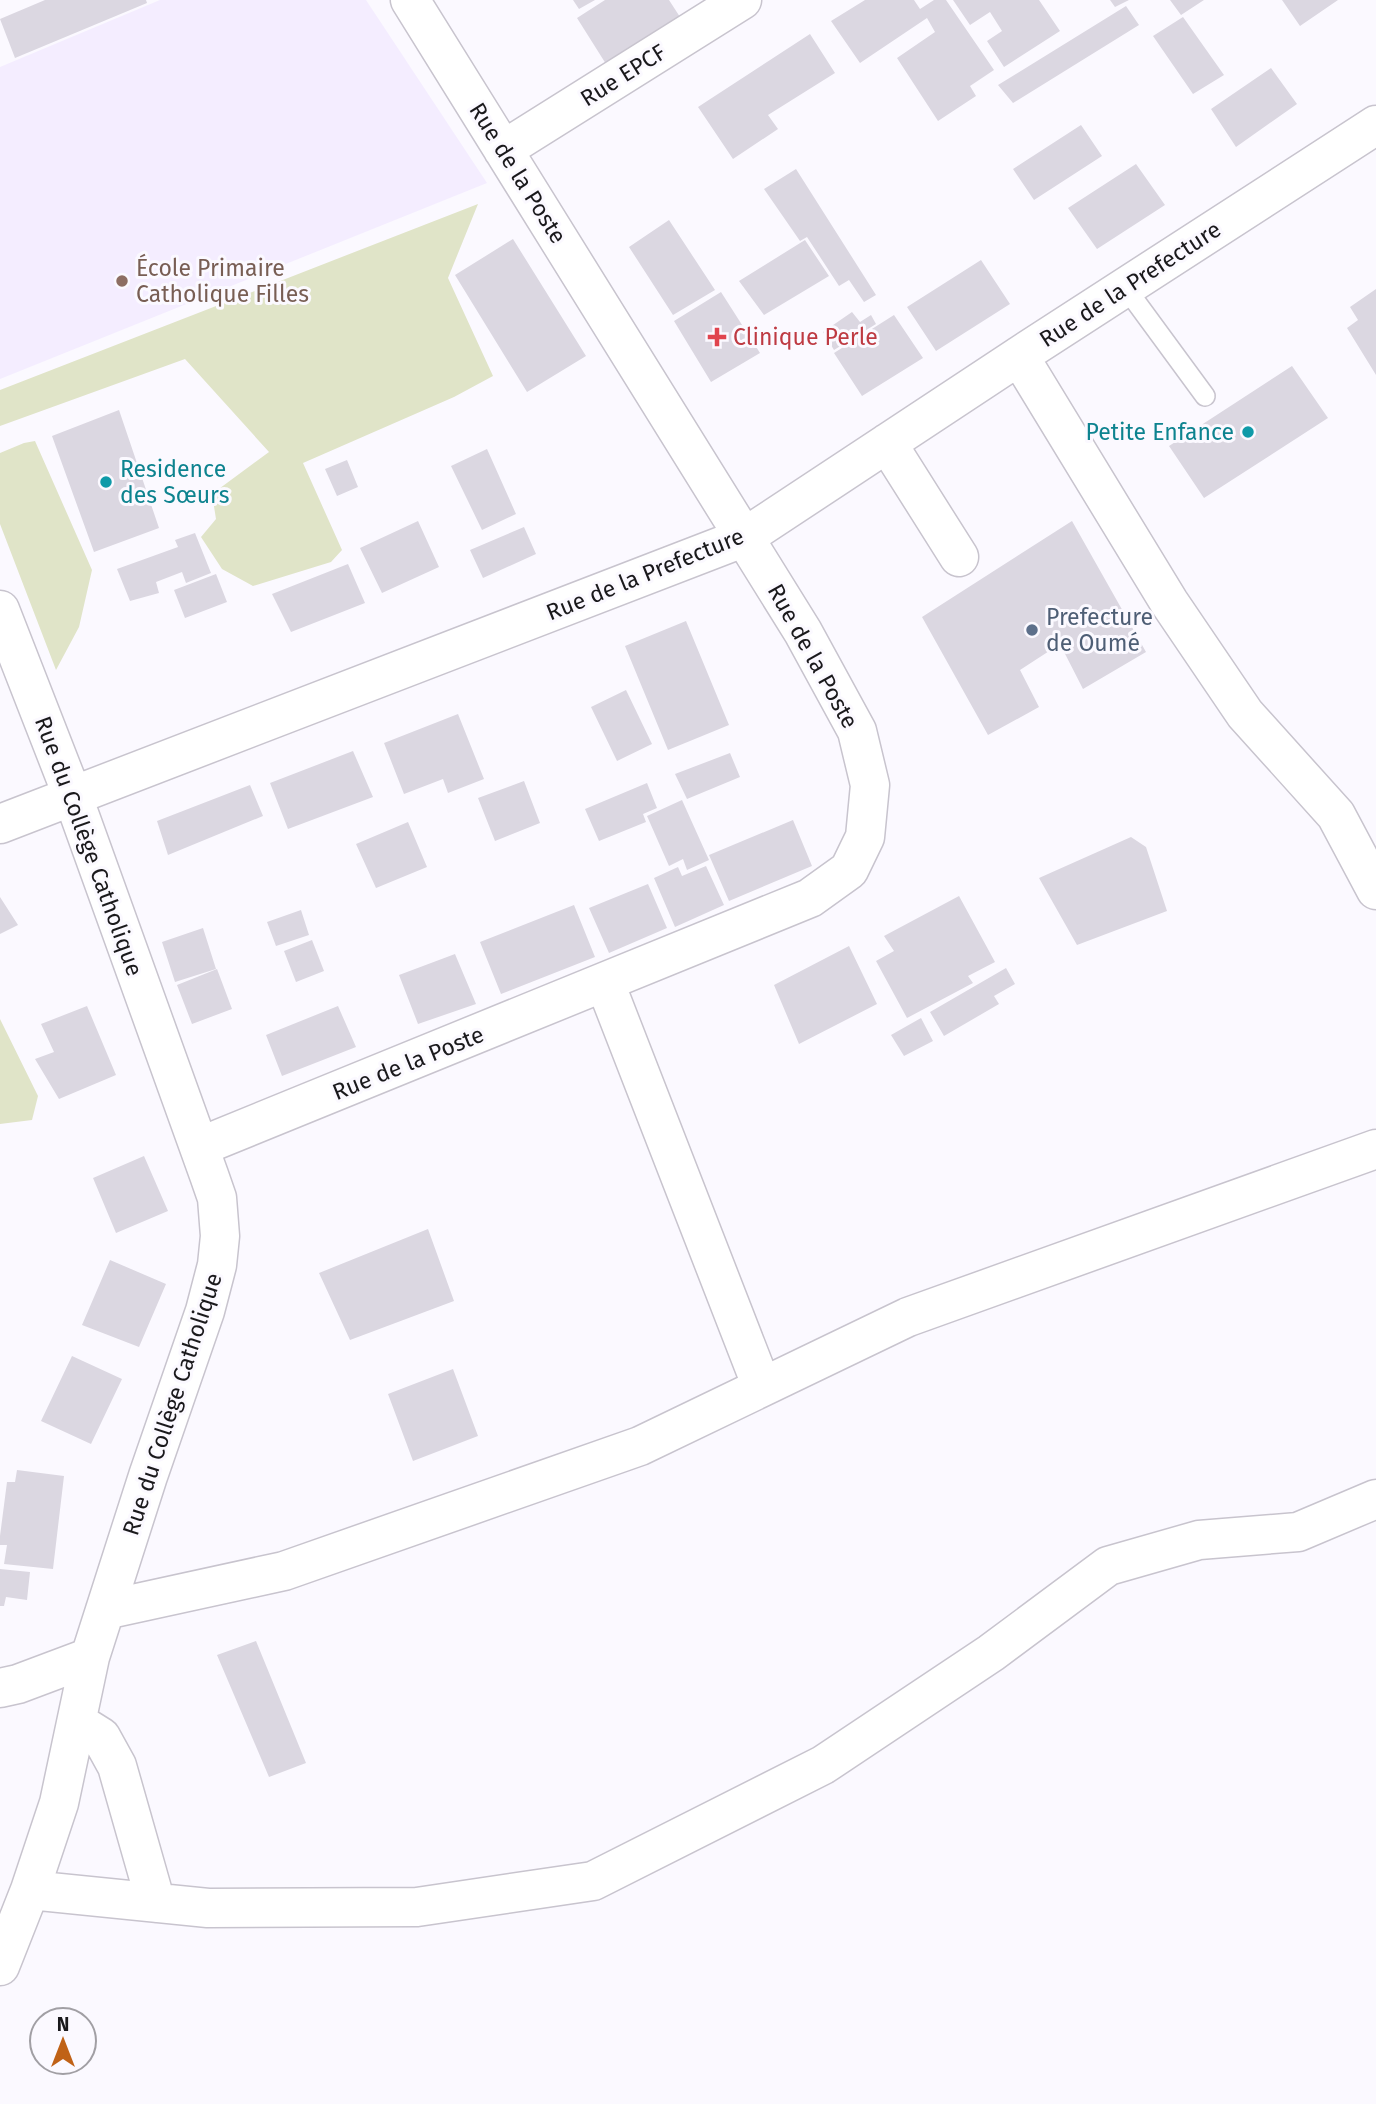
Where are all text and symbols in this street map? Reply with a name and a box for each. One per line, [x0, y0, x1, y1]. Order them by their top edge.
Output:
street label: Rue EPCF [575, 38, 671, 112]
street label: Rue de la Poste [463, 97, 573, 249]
street label: Rue de la Prefecture [1034, 215, 1226, 353]
place label: École Primaire Catholique Filles [136, 253, 309, 308]
marker: École Primaire Catholique Filles [114, 273, 130, 289]
place label: Clinique Perle [733, 323, 878, 351]
marker: Clinique Perle [707, 327, 727, 347]
place label: Petite Enfance [1086, 418, 1234, 446]
marker: Petite Enfance [1240, 424, 1256, 440]
place label: Residence des Sœurs [120, 455, 229, 509]
marker: Residence des Sœurs [98, 474, 114, 490]
street label: Rue de la Prefecture [542, 522, 748, 626]
street label: Rue de la Poste [762, 579, 864, 733]
place label: Prefecture de Oumé [1046, 603, 1153, 657]
marker: Prefecture de Oumé [1024, 622, 1040, 638]
street label: Rue du Collège Catholique [29, 712, 149, 980]
street label: Rue de la Poste [328, 1020, 488, 1106]
street label: Rue du Collège Catholique [116, 1269, 228, 1539]
north arrow [28, 2006, 98, 2076]
text: N [57, 2013, 69, 2036]

